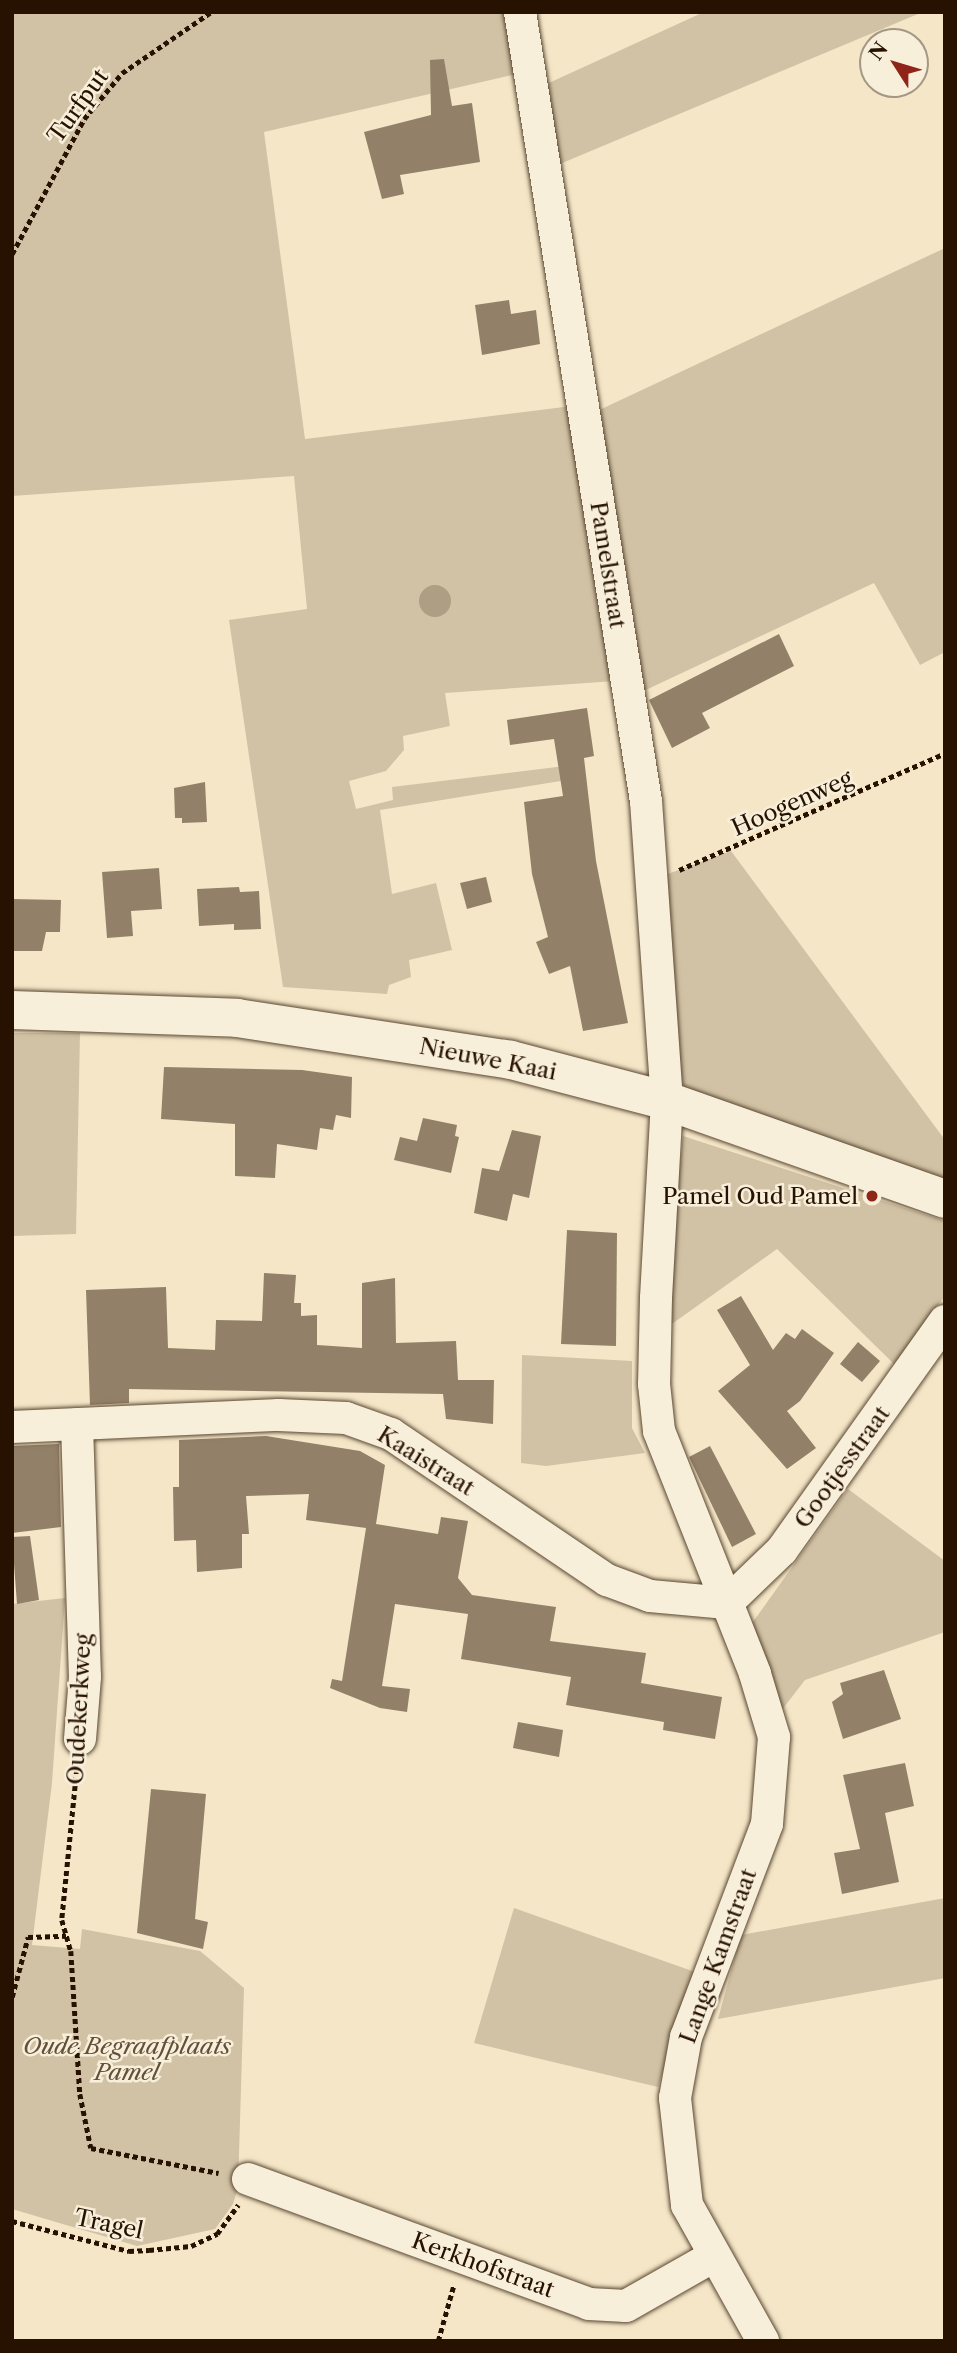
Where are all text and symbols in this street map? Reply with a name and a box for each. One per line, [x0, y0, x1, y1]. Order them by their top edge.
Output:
north arrow [859, 28, 929, 98]
text: N [864, 38, 893, 65]
street label: Turfput [42, 64, 114, 148]
street label: Pamelstraat [584, 500, 632, 630]
street label: Hoogenweg [727, 764, 857, 842]
street label: Nieuwe Kaai [417, 1032, 559, 1086]
place label: Pamel Oud Pamel [662, 1182, 858, 1210]
marker: Pamel Oud Pamel [864, 1188, 880, 1204]
street label: Gootjesstraat [788, 1401, 896, 1533]
street label: Kaaistraat [372, 1420, 480, 1502]
street label: Oudekerkweg [61, 1633, 97, 1785]
street label: Lange Kamstraat [674, 1865, 762, 2047]
park label: Oude Begraafplaats Pamel [23, 2032, 231, 2086]
street label: Tragel [72, 2203, 146, 2245]
street label: Kerkhofstraat [408, 2226, 558, 2304]

